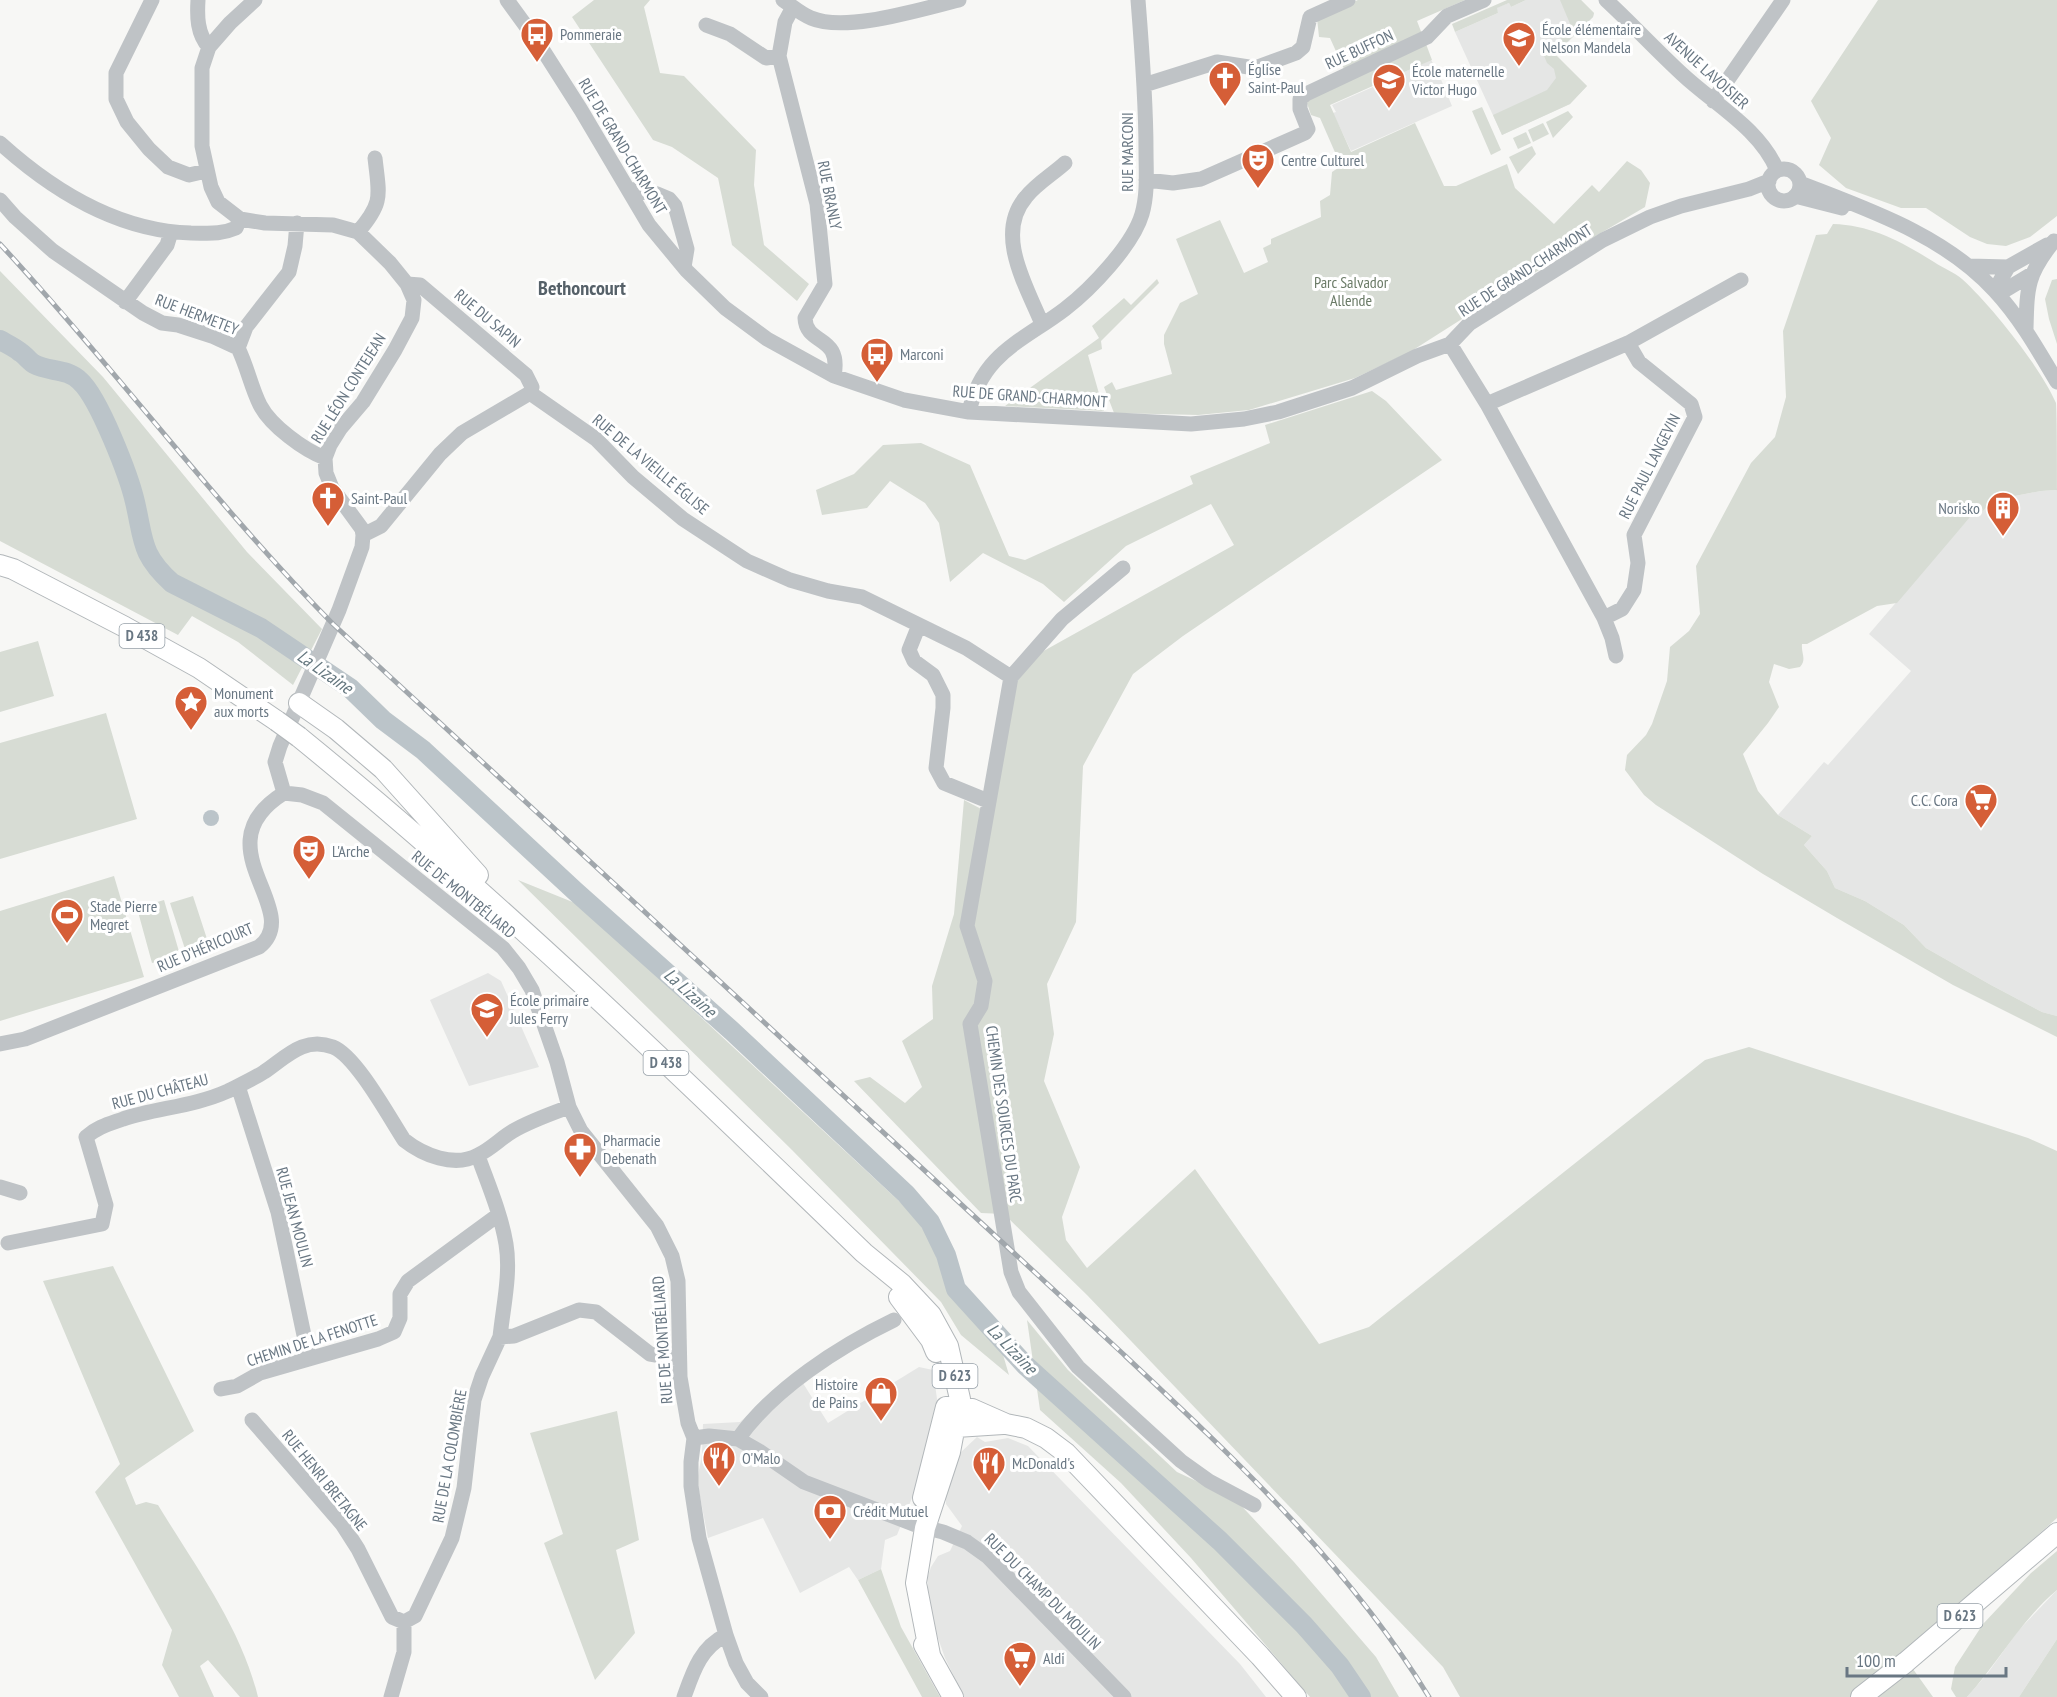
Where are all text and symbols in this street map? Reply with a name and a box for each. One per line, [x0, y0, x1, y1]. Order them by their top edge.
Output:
bus stop icon: Pommeraie [519, 16, 555, 63]
place label: École élémentaire Nelson Mandela [1542, 19, 1641, 57]
school or university icon: École élémentaire Nelson Mandela [1501, 20, 1537, 67]
place label: Pommeraie [560, 24, 622, 44]
street label: RUE BUFFON [1322, 25, 1396, 73]
street label: AVENUE LAVOISIER [1661, 27, 1754, 113]
place label: Église Saint-Paul [1248, 59, 1305, 97]
church icon: Église Saint-Paul [1207, 60, 1243, 107]
place label: École maternelle Victor Hugo [1411, 61, 1505, 99]
school or university icon: École maternelle Victor Hugo [1371, 62, 1407, 109]
street label: RUE DE GRAND-CHARMONT [574, 74, 672, 218]
street label: RUE MARCONI [1117, 112, 1137, 192]
theatre icon: Centre Culturel [1240, 142, 1276, 189]
place label: Centre Culturel [1281, 150, 1364, 170]
street label: RUE BRANLY [814, 159, 847, 232]
street label: RUE DE GRAND-CHARMONT [1454, 219, 1596, 321]
park label: Parc Salvador Allende [1314, 272, 1389, 310]
district label: Bethoncourt [538, 275, 626, 301]
street label: RUE DU SAPIN [451, 285, 525, 351]
street label: RUE HERMETEY [152, 289, 242, 339]
street label: RUE LÉON CONTEJEAN [306, 329, 390, 447]
bus stop icon: Marconi [859, 336, 895, 383]
place label: Marconi [900, 344, 944, 364]
street label: RUE DE GRAND-CHARMONT [952, 381, 1108, 411]
street label: RUE DE LA VIEILLE ÉGLISE [589, 409, 713, 519]
street label: RUE PAUL LANGEVIN [1614, 410, 1684, 522]
church icon: Saint-Paul [310, 480, 346, 527]
place label: Saint-Paul [351, 488, 408, 508]
building icon: Norisko [1985, 490, 2021, 537]
place label: Norisko [1938, 498, 1980, 518]
road number: D 438 [120, 624, 164, 648]
water label: La Lizaine [293, 644, 359, 700]
place label: Monument aux morts [214, 683, 274, 721]
place icon: Monument aux morts [173, 684, 209, 731]
supermarket icon: C.C. Cora [1963, 782, 1999, 829]
place label: C.C. Cora [1911, 790, 1958, 810]
theatre icon: L'Arche [291, 833, 327, 880]
place label: L'Arche [332, 841, 370, 861]
street label: RUE DE MONTBÉLIARD [408, 846, 520, 942]
place label: Stade Pierre Megret [90, 896, 157, 934]
sports icon: Stade Pierre Megret [49, 897, 85, 944]
street label: RUE D'HÉRICOURT [154, 918, 256, 976]
water label: La Lizaine [659, 963, 722, 1023]
place label: École primaire Jules Ferry [509, 990, 589, 1028]
school or university icon: École primaire Jules Ferry [469, 991, 505, 1038]
street label: CHEMIN DES SOURCES DU PARC [982, 1024, 1026, 1204]
road number: D 438 [644, 1051, 688, 1075]
street label: RUE DU CHÂTEAU [110, 1069, 210, 1113]
place label: Pharmacie Debenath [603, 1130, 661, 1168]
pharmacy icon: Pharmacie Debenath [562, 1131, 598, 1178]
street label: RUE JEAN MOULIN [272, 1165, 318, 1269]
street label: RUE DE MONTBÉLIARD [648, 1275, 676, 1405]
street label: CHEMIN DE LA FENOTTE [244, 1309, 380, 1371]
water label: La Lizaine [982, 1318, 1043, 1380]
road number: D 623 [932, 1364, 978, 1388]
place label: Histoire de Pains [812, 1374, 858, 1412]
shop icon: Histoire de Pains [863, 1375, 899, 1422]
street label: RUE DE LA COLOMBIÈRE [427, 1388, 471, 1524]
street label: RUE HENRI BRETAGNE [278, 1425, 372, 1535]
restaurant icon: O'Malo [701, 1440, 737, 1487]
restaurant icon: McDonald's [971, 1445, 1007, 1492]
place label: O'Malo [742, 1448, 780, 1468]
place label: McDonald's [1012, 1453, 1075, 1473]
bank icon: Crédit Mutuel [812, 1493, 848, 1540]
place label: Crédit Mutuel [853, 1501, 928, 1521]
street label: RUE DU CHAMP DU MOULIN [981, 1529, 1105, 1653]
road number: D 623 [1938, 1604, 1982, 1628]
supermarket icon: Aldi [1002, 1640, 1038, 1687]
scale bar [1847, 1640, 2006, 1678]
place label: Aldi [1043, 1648, 1065, 1668]
text: 100 m [1856, 1649, 1896, 1672]

